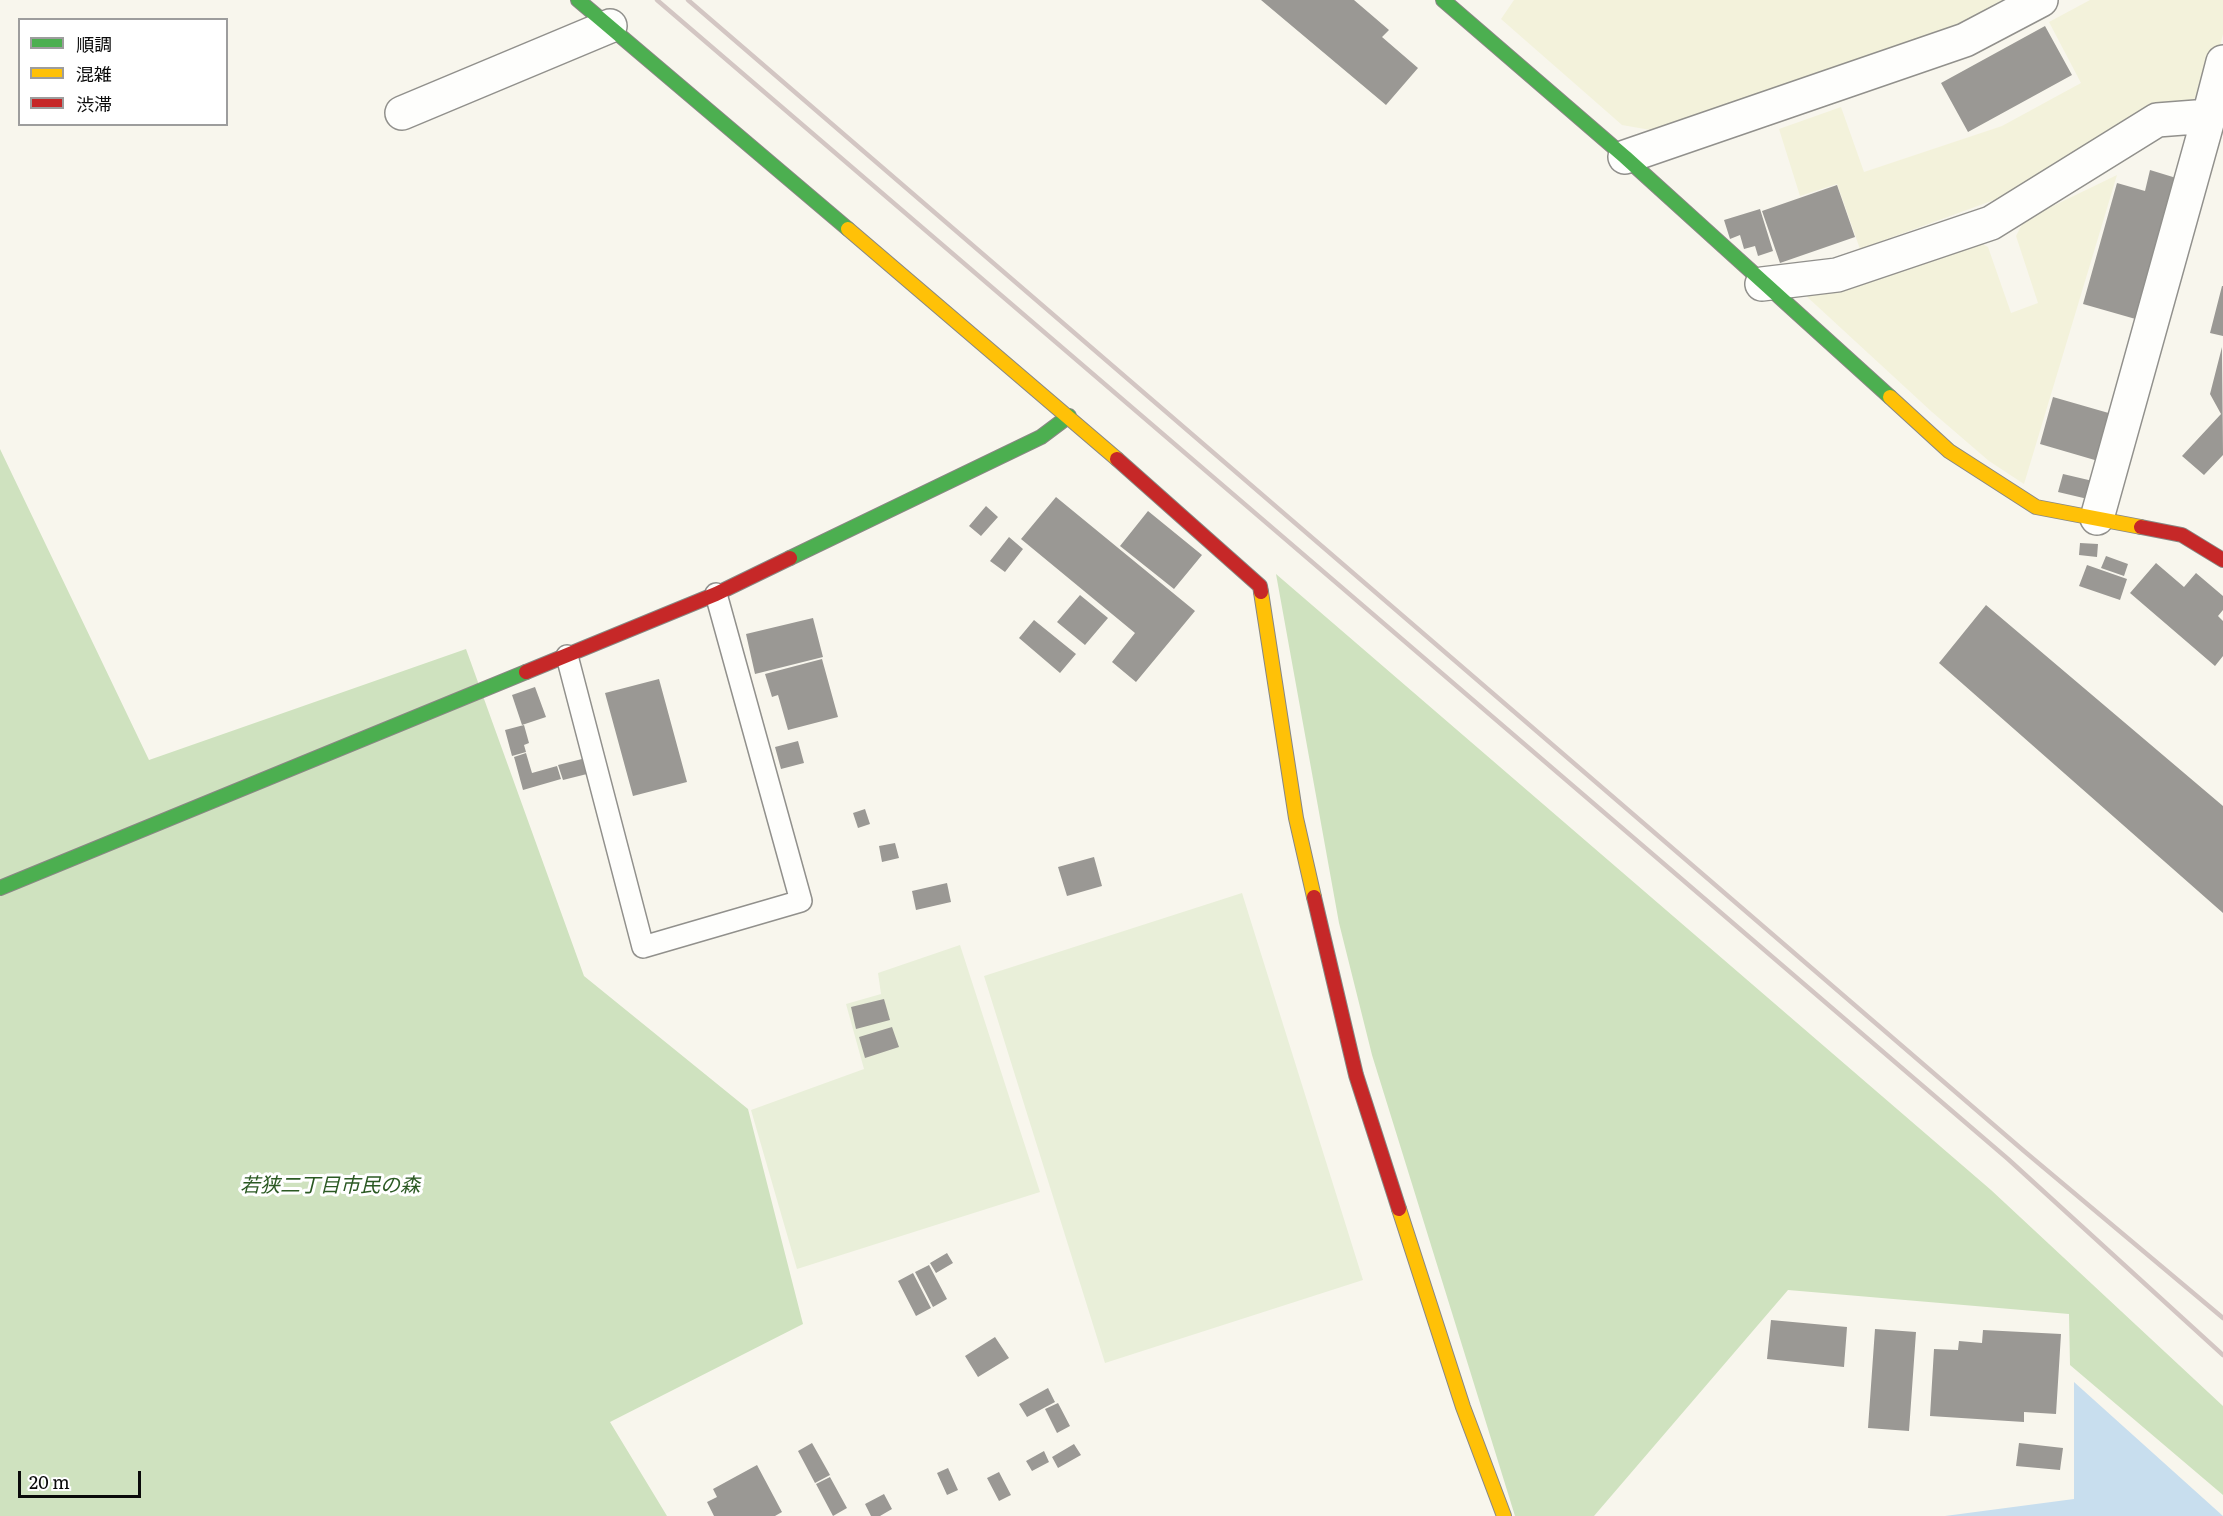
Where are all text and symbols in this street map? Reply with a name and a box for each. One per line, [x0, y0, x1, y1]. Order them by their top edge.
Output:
legend [18, 18, 228, 126]
text: 順調 [76, 30, 112, 57]
text: 混雑 [76, 60, 112, 87]
text: 渋滞 [76, 90, 112, 117]
park label: 若狭二丁目市民の森 [240, 1174, 420, 1198]
scale bar [21, 1459, 144, 1497]
text: 20 m [29, 1468, 70, 1495]

